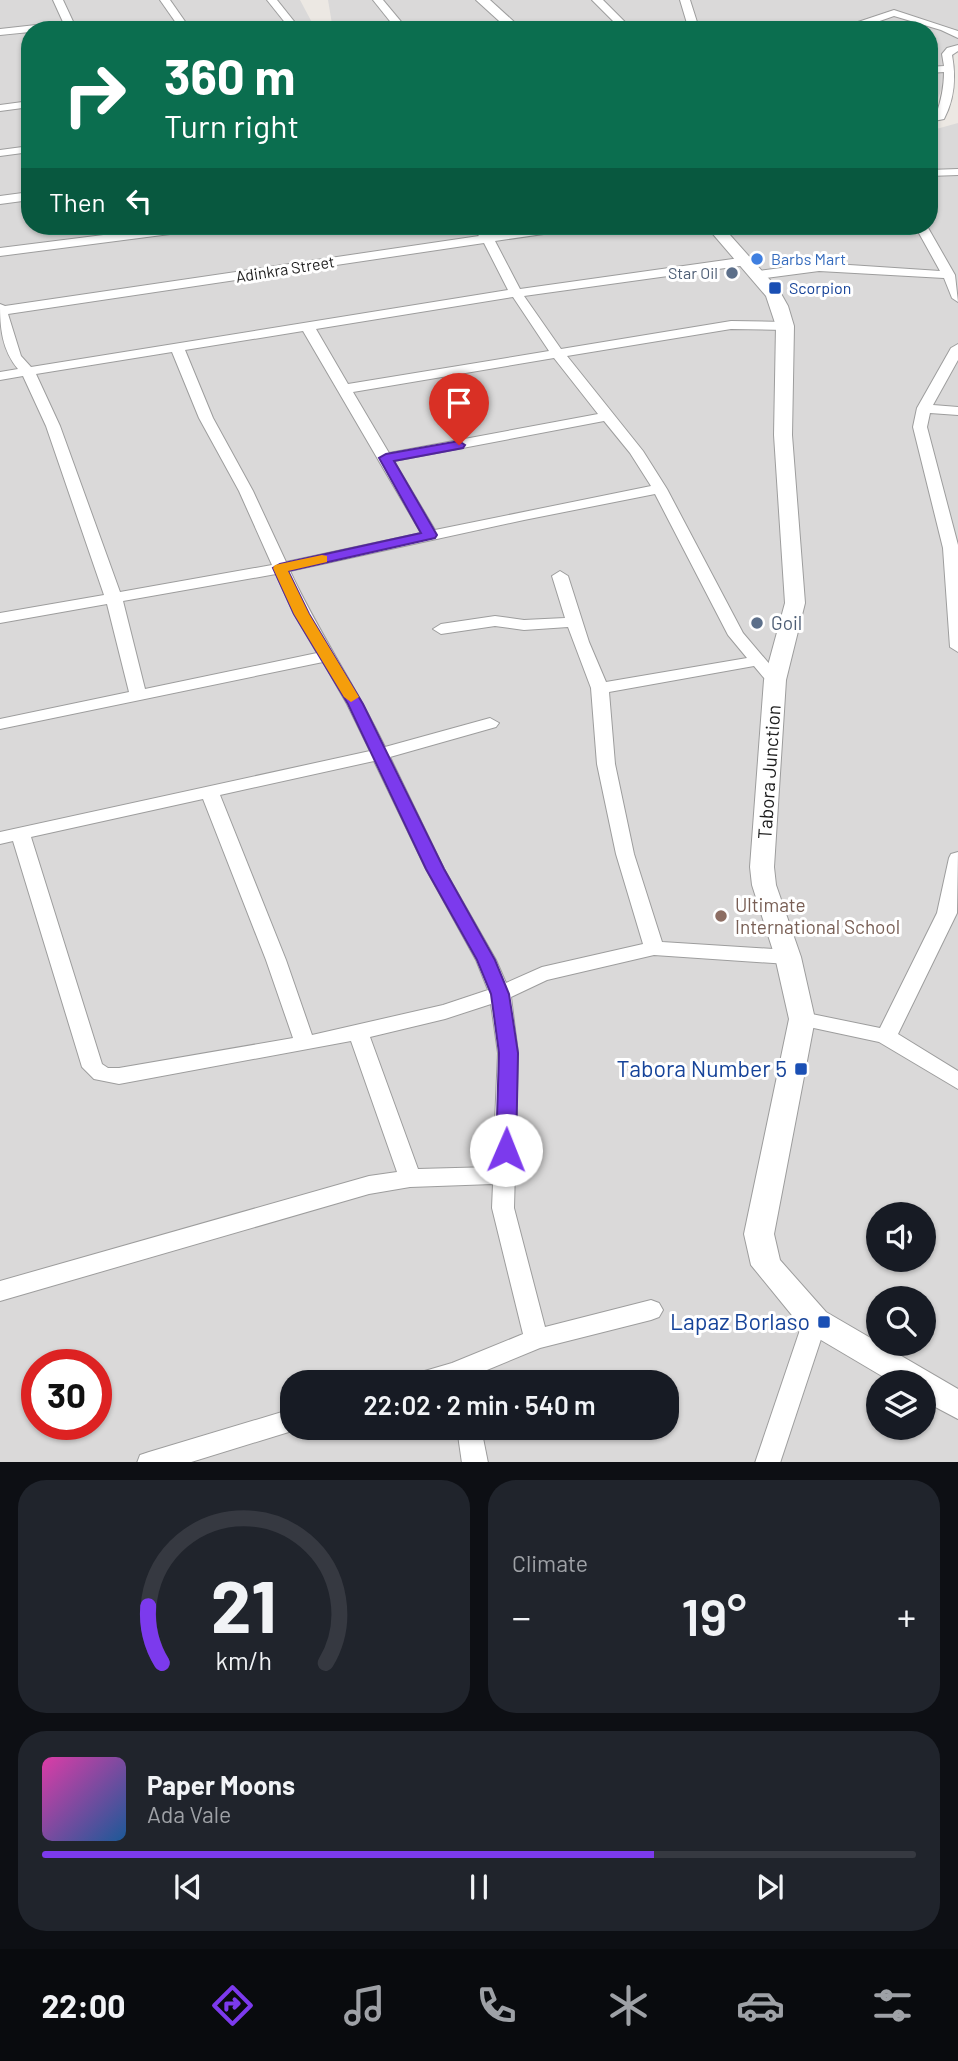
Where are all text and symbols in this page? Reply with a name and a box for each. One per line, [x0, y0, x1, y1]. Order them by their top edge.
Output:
text: 360 m [164, 46, 295, 105]
icon: right [49, 49, 140, 140]
text: Turn right [164, 106, 299, 144]
icon: left [120, 182, 158, 220]
text: Then [49, 186, 106, 217]
place label: Barbs Mart [771, 249, 846, 268]
street label: Adinkra Street [234, 251, 336, 286]
marker: Barbs Mart [749, 251, 765, 267]
place label: Star Oil [668, 263, 718, 282]
marker: Star Oil [724, 265, 740, 281]
place label: Scorpion [789, 278, 851, 297]
marker: Scorpion [767, 280, 783, 296]
pin [429, 373, 489, 445]
icon: arrive [440, 384, 478, 422]
place label: Goil [771, 611, 802, 634]
marker: Goil [749, 615, 765, 631]
street label: Tabora Junction [752, 704, 785, 840]
place label: Ultimate International School [735, 893, 900, 938]
marker: Ultimate International School [713, 908, 729, 924]
place label: Tabora Number 5 [617, 1054, 787, 1082]
marker: Tabora Number 5 [793, 1061, 809, 1077]
position arrow [469, 1113, 543, 1187]
map controls [866, 1202, 936, 1440]
button: sound [866, 1202, 936, 1272]
button: search [866, 1286, 936, 1356]
place label: Lapaz Borlaso [670, 1307, 810, 1335]
marker: Lapaz Borlaso [816, 1314, 832, 1330]
speed limit sign: 30 [21, 1349, 112, 1440]
button: layers [866, 1370, 936, 1440]
text: 22:02 · 2 min · 540 m [364, 1389, 595, 1420]
text: Climate [512, 1549, 588, 1577]
text: 21 [211, 1560, 277, 1648]
text: 19° [681, 1584, 747, 1646]
text: − [512, 1593, 531, 1639]
text: + [897, 1593, 916, 1639]
text: km/h [216, 1644, 272, 1674]
text: Paper Moons [147, 1769, 295, 1800]
text: Ada Vale [147, 1800, 231, 1828]
icon: previous [169, 1868, 207, 1906]
icon: pause [460, 1868, 498, 1906]
icon: next [751, 1868, 789, 1906]
icon: directions [208, 1981, 257, 2030]
icon: music [340, 1981, 389, 2030]
icon: phone [472, 1981, 521, 2030]
icon: climate [604, 1981, 653, 2030]
icon: car [736, 1981, 785, 2030]
icon: filters [868, 1981, 917, 2030]
text: 22:00 [41, 1986, 125, 2024]

